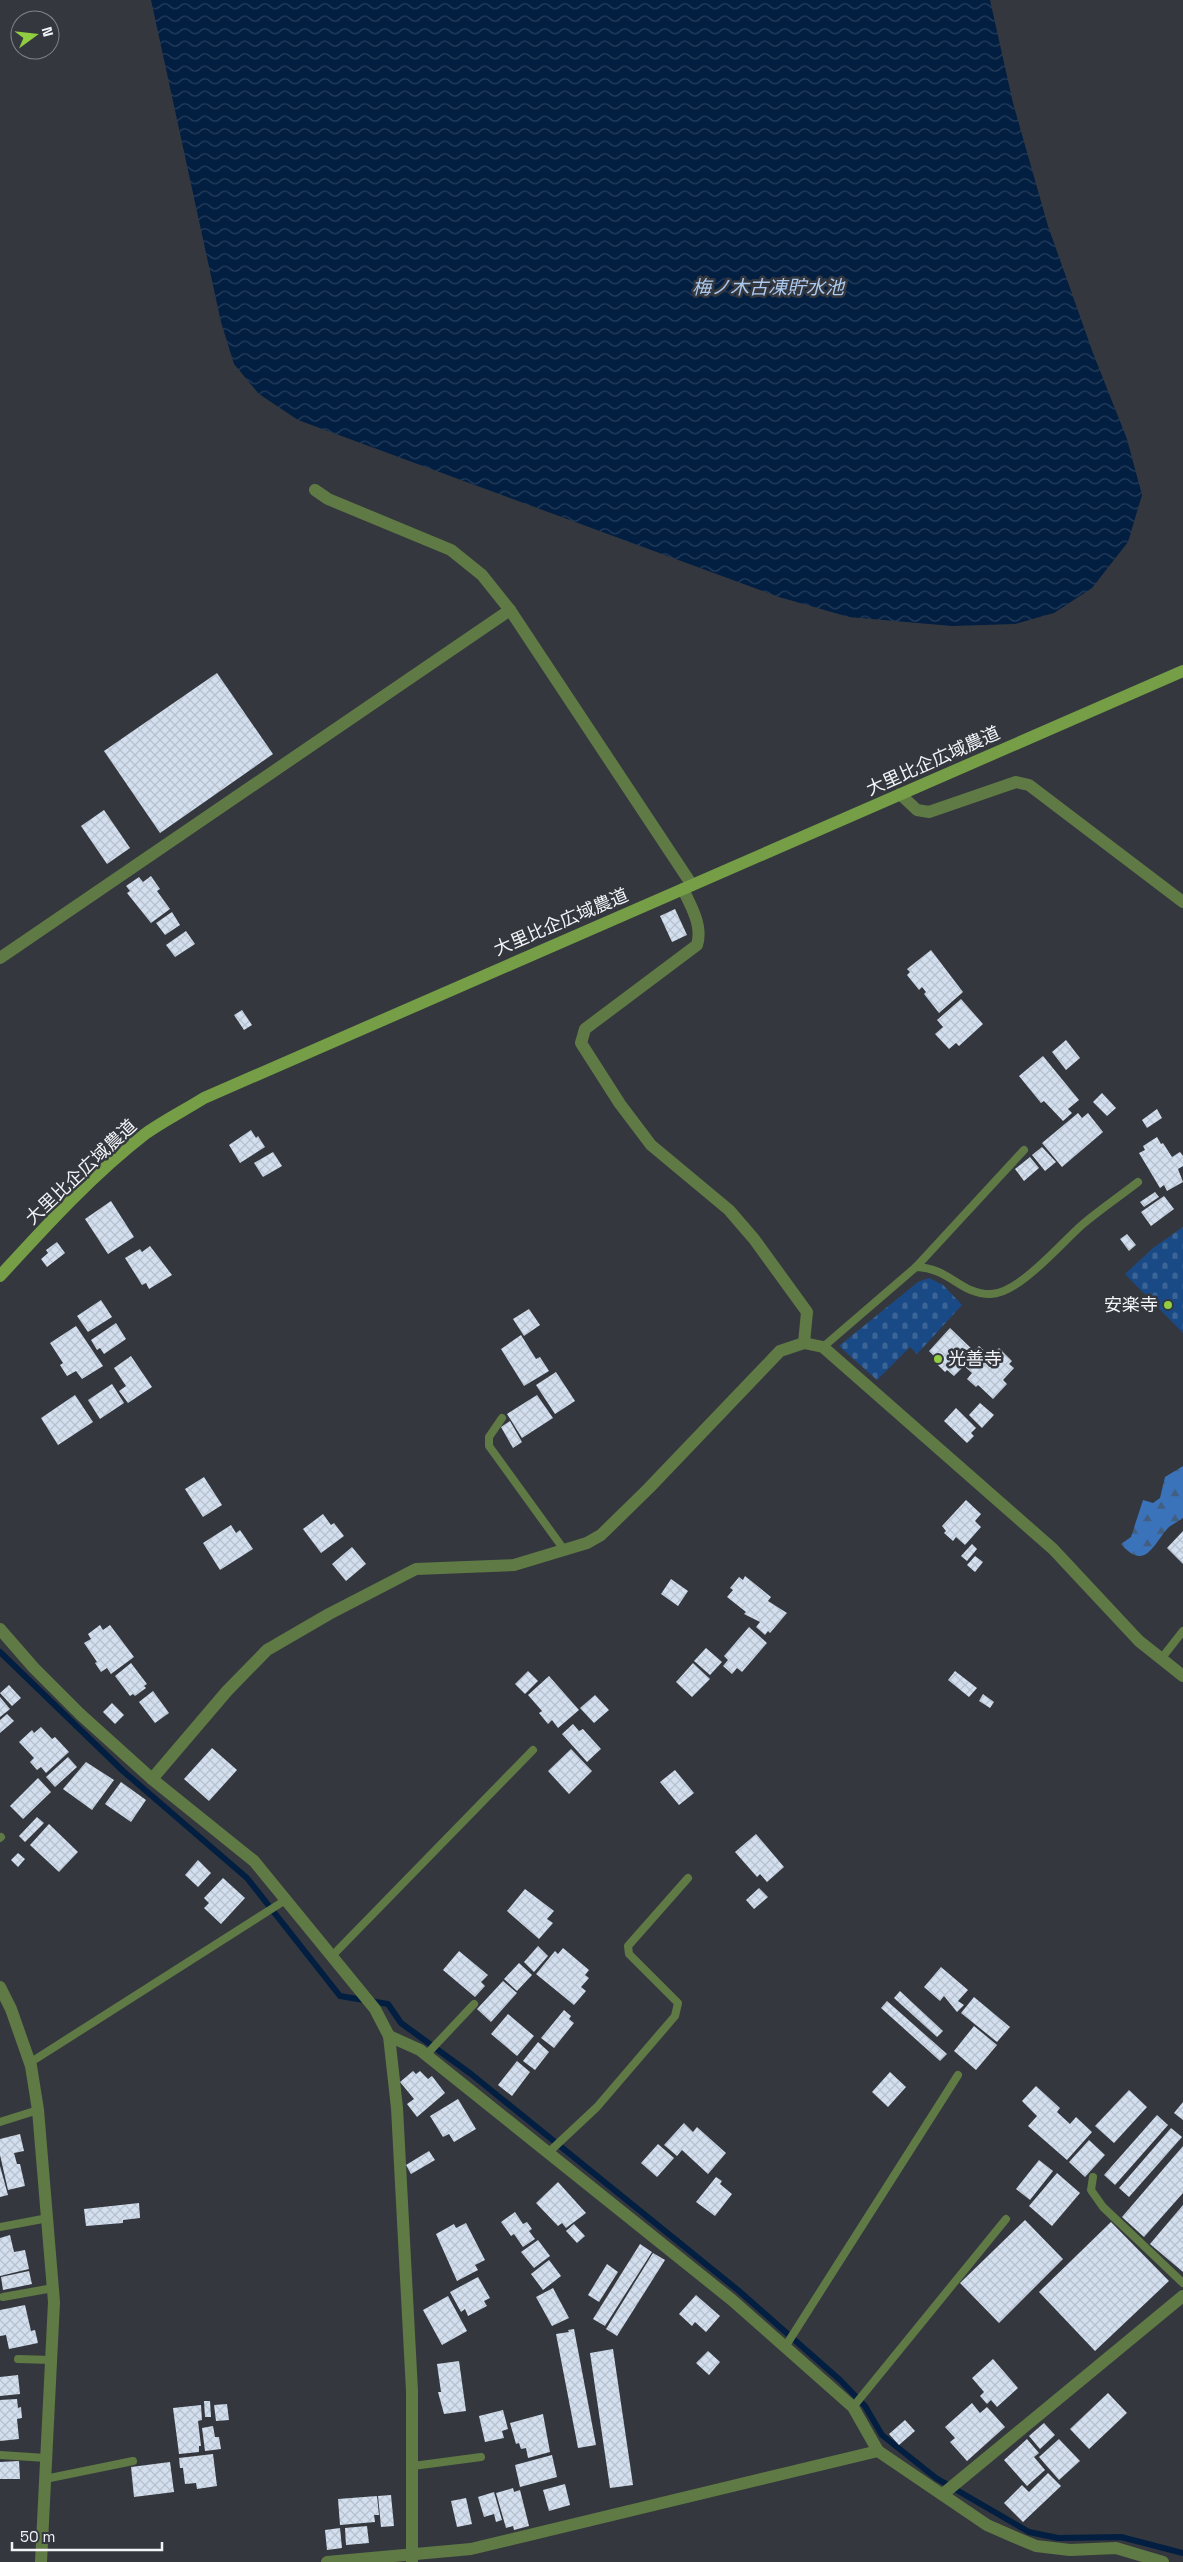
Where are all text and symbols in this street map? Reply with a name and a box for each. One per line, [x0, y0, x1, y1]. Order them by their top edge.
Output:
north arrow [10, 10, 60, 60]
text: N [38, 25, 57, 39]
water label: 梅ノ木古凍貯水池 [692, 275, 846, 300]
street label: 大里比企広域農道 [862, 721, 1003, 800]
street label: 大里比企広域農道 [490, 883, 632, 960]
street label: 大里比企広域農道 [20, 1114, 141, 1229]
place label: 安楽寺 [1104, 1293, 1158, 1316]
marker: 安楽寺 [1162, 1299, 1174, 1311]
place label: 光善寺 [948, 1347, 1002, 1370]
marker: 光善寺 [932, 1353, 944, 1365]
scale bar [12, 2520, 162, 2552]
text: 50 m [20, 2527, 55, 2546]

